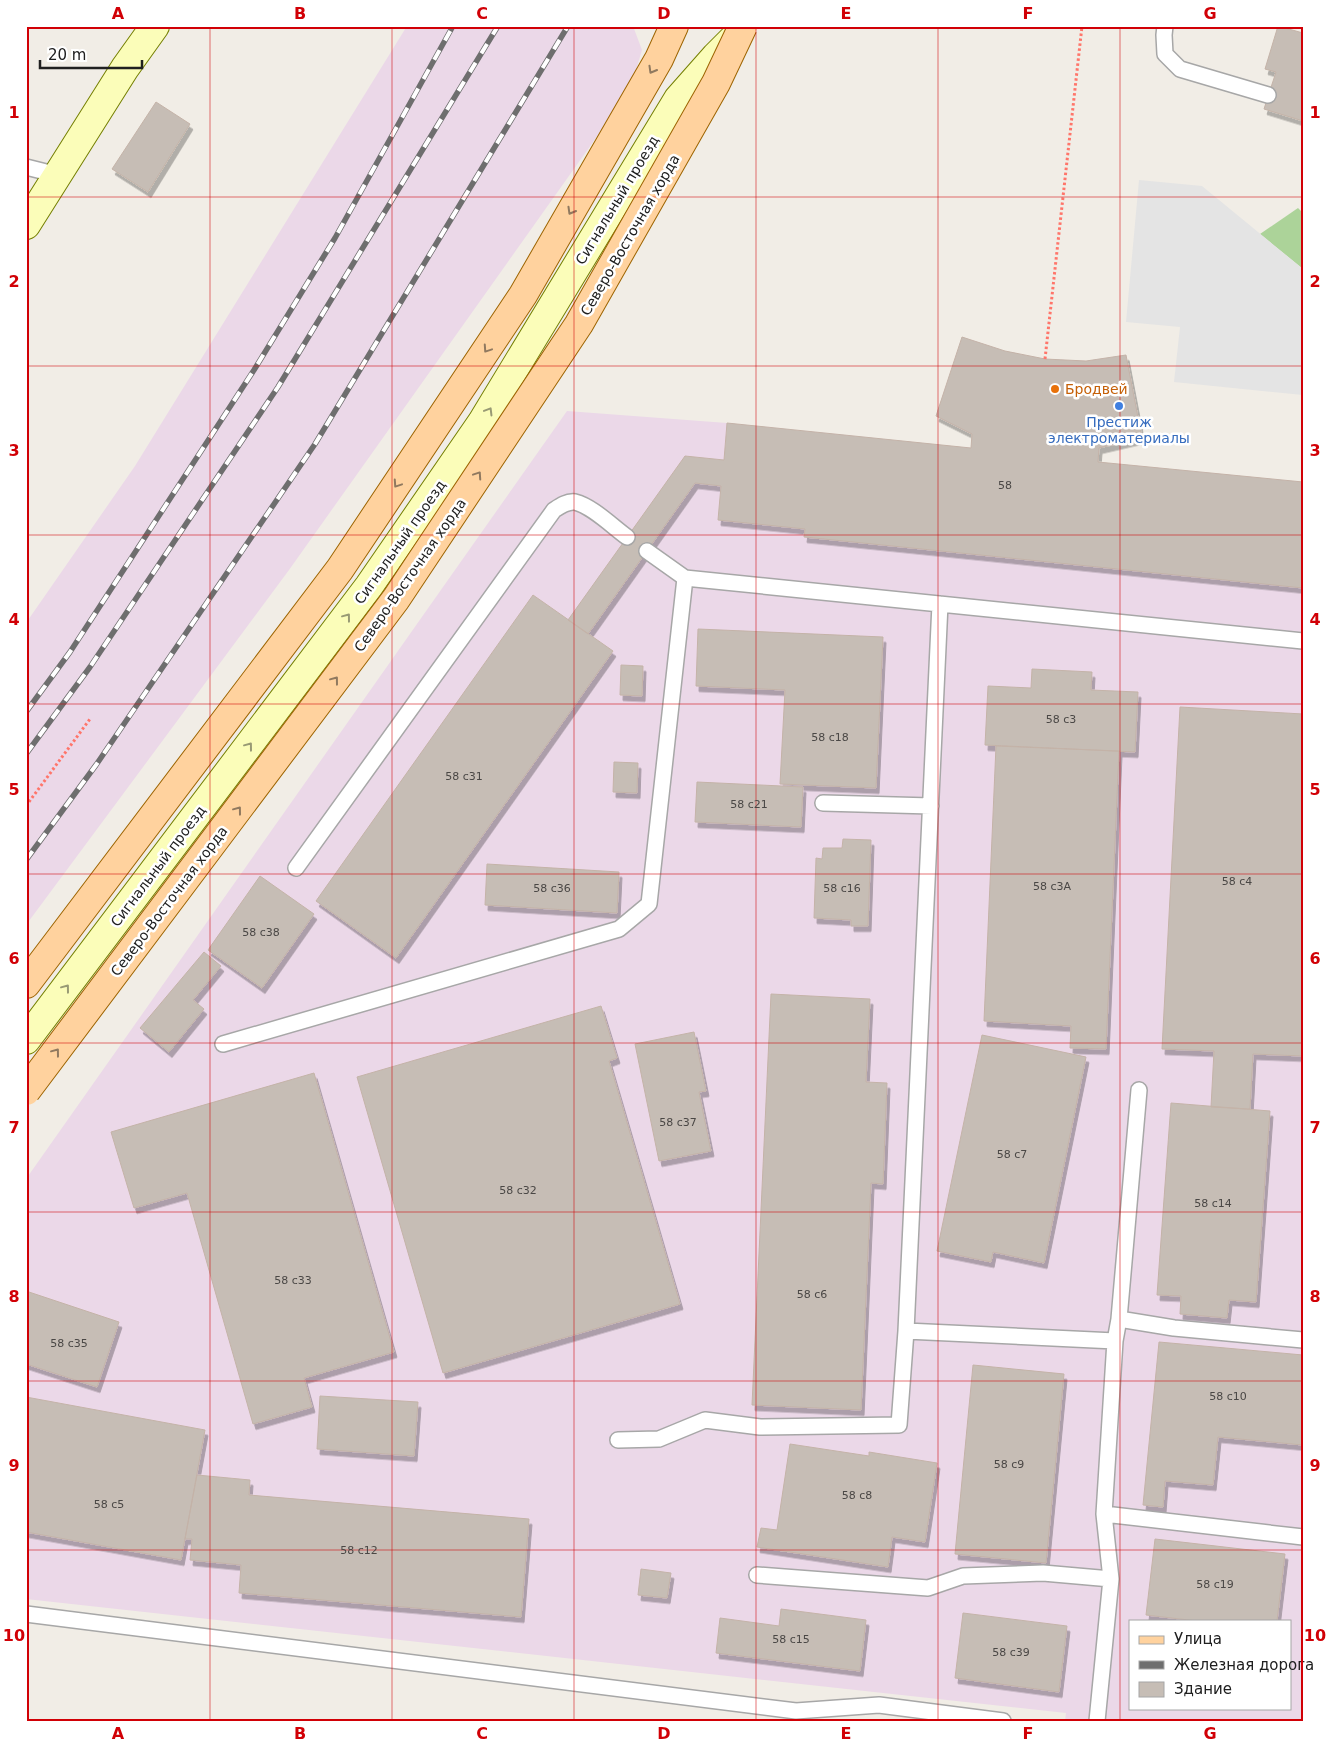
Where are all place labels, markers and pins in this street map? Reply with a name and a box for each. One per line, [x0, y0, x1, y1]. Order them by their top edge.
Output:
place label: Бродвей [1065, 381, 1128, 397]
marker: Бродвей [1049, 383, 1061, 395]
marker: Престиж электроматериалы [1113, 400, 1125, 412]
place label: Престиж электроматериалы [1048, 414, 1190, 446]

